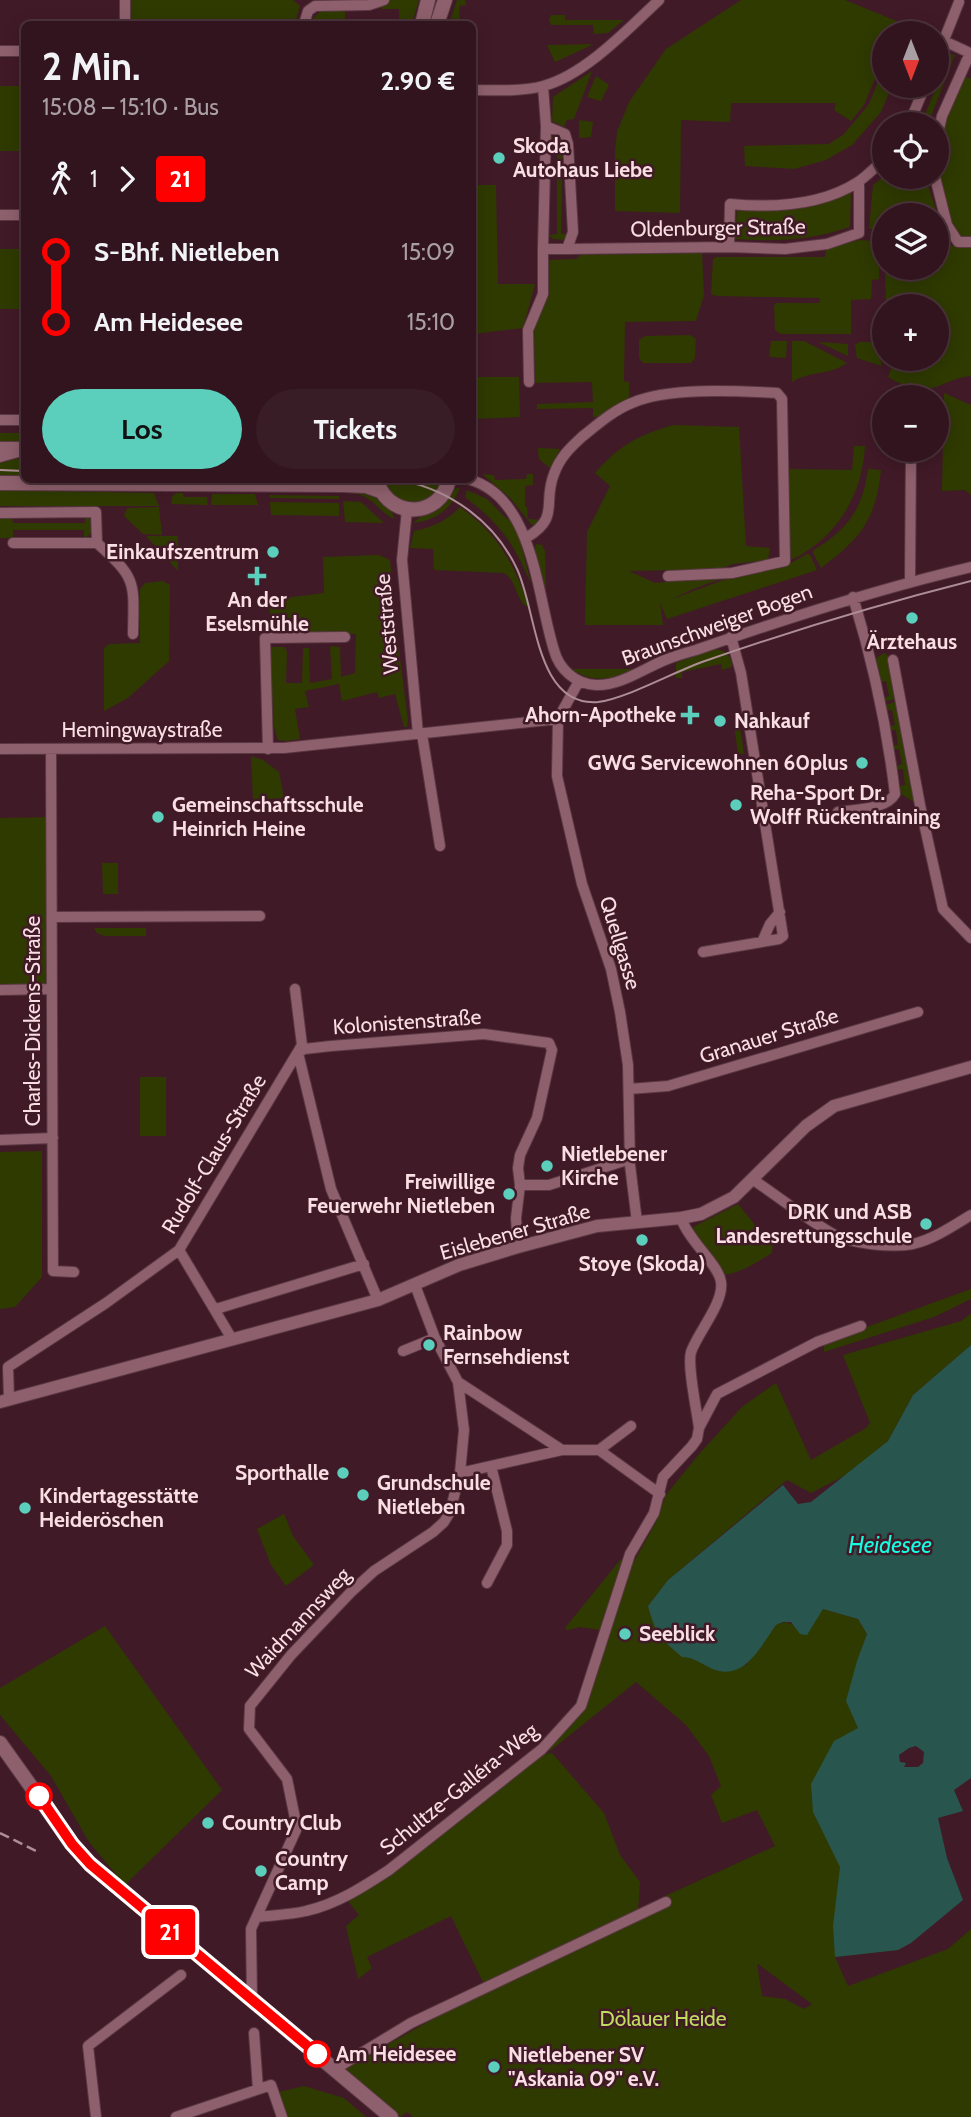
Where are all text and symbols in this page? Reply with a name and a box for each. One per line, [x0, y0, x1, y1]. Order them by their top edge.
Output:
north arrow [872, 21, 948, 98]
map controls [872, 21, 949, 462]
text: 2 Min. [42, 43, 140, 90]
text: 2.90 € [380, 65, 455, 97]
text: 15:08 – 15:10 · Bus [42, 93, 219, 121]
button: locate [872, 112, 949, 189]
place label: Skoda Autohaus Liebe [513, 133, 653, 182]
marker: Skoda Autohaus Liebe [491, 150, 507, 166]
icon: walk [42, 160, 80, 198]
icon: forward [108, 160, 146, 198]
text: 21 [170, 164, 191, 193]
text: 1 [90, 165, 98, 193]
button: layers [872, 203, 949, 280]
street label: Oldenburger Straße [630, 213, 806, 242]
text: S-Bhf. Nietleben [94, 236, 280, 268]
text: 15:09 [401, 238, 455, 266]
button: + [872, 294, 949, 371]
text: Am Heidesee [94, 306, 243, 338]
text: 15:10 [407, 308, 455, 336]
button: − [872, 385, 949, 462]
button: Los [42, 389, 242, 469]
button: Tickets [256, 389, 455, 469]
place label: Einkaufszentrum [106, 539, 259, 564]
marker: Einkaufszentrum [265, 544, 281, 560]
marker: An der Eselsmühle [249, 568, 265, 584]
street label: Weststraße [370, 573, 403, 675]
street label: Braunschweiger Bogen [618, 578, 816, 671]
place label: An der Eselsmühle [205, 587, 309, 636]
marker: Ärztehaus [904, 610, 920, 626]
place label: Ärztehaus [867, 629, 957, 654]
place label: Ahorn-Apotheke [525, 702, 676, 727]
marker: Ahorn-Apotheke [682, 707, 698, 723]
place label: Nahkauf [734, 708, 810, 733]
marker: Nahkauf [712, 713, 728, 729]
street label: Hemingwaystraße [62, 717, 223, 742]
place label: GWG Servicewohnen 60plus [588, 750, 848, 775]
marker: GWG Servicewohnen 60plus [854, 755, 870, 771]
place label: Reha-Sport Dr. Wolff Rückentraining [750, 780, 941, 829]
place label: Gemeinschaftsschule Heinrich Heine [172, 792, 364, 841]
marker: Reha-Sport Dr. Wolff Rückentraining [728, 797, 744, 813]
marker: Gemeinschaftsschule Heinrich Heine [150, 809, 166, 825]
street label: Quellgasse [594, 893, 647, 993]
street label: Charles-Dickens-Straße [20, 916, 45, 1126]
street label: Granauer Straße [696, 1002, 842, 1069]
street label: Kolonistenstraße [332, 1004, 482, 1039]
street label: Rudolf-Claus-Straße [156, 1069, 271, 1238]
place label: Nietlebener Kirche [561, 1141, 667, 1190]
marker: Nietlebener Kirche [539, 1158, 555, 1174]
place label: Freiwillige Feuerwehr Nietleben [307, 1169, 495, 1218]
marker: Freiwillige Feuerwehr Nietleben [501, 1186, 517, 1202]
street label: Eislebener Straße [437, 1198, 593, 1265]
place label: DRK und ASB Landesrettungsschule [715, 1199, 912, 1248]
marker: DRK und ASB Landesrettungsschule [918, 1216, 934, 1232]
marker: Stoye (Skoda) [634, 1232, 650, 1248]
place label: Stoye (Skoda) [578, 1251, 706, 1276]
place label: Rainbow Fernsehdienst [443, 1320, 569, 1369]
marker: Rainbow Fernsehdienst [421, 1337, 437, 1353]
place label: Sporthalle [235, 1460, 329, 1485]
marker: Sporthalle [335, 1465, 351, 1481]
place label: Grundschule Nietleben [377, 1470, 491, 1519]
place label: Kindertagesstätte Heideröschen [39, 1483, 199, 1532]
marker: Grundschule Nietleben [355, 1487, 371, 1503]
marker: Kindertagesstätte Heideröschen [17, 1500, 33, 1516]
water label: Heidesee [848, 1531, 932, 1559]
street label: Waidmannsweg [240, 1562, 356, 1683]
place label: Seeblick [639, 1621, 716, 1646]
marker: Seeblick [617, 1626, 633, 1642]
street label: Schultze-Galléra-Weg [375, 1717, 543, 1860]
unlabelled marker [26, 1783, 52, 1809]
place label: Country Club [222, 1810, 342, 1835]
marker: Country Club [200, 1815, 216, 1831]
place label: Country Camp [275, 1846, 349, 1895]
marker: Country Camp [253, 1863, 269, 1879]
line badge: 21 [138, 1909, 202, 1955]
text: 21 [159, 1917, 181, 1946]
park label: Dölauer Heide [600, 2006, 727, 2031]
marker: Am Heidesee [304, 2041, 330, 2067]
place label: Am Heidesee [336, 2041, 456, 2066]
place label: Nietlebener SV "Askania 09" e.V. [508, 2042, 659, 2091]
marker: Nietlebener SV "Askania 09" e.V. [486, 2059, 502, 2075]

